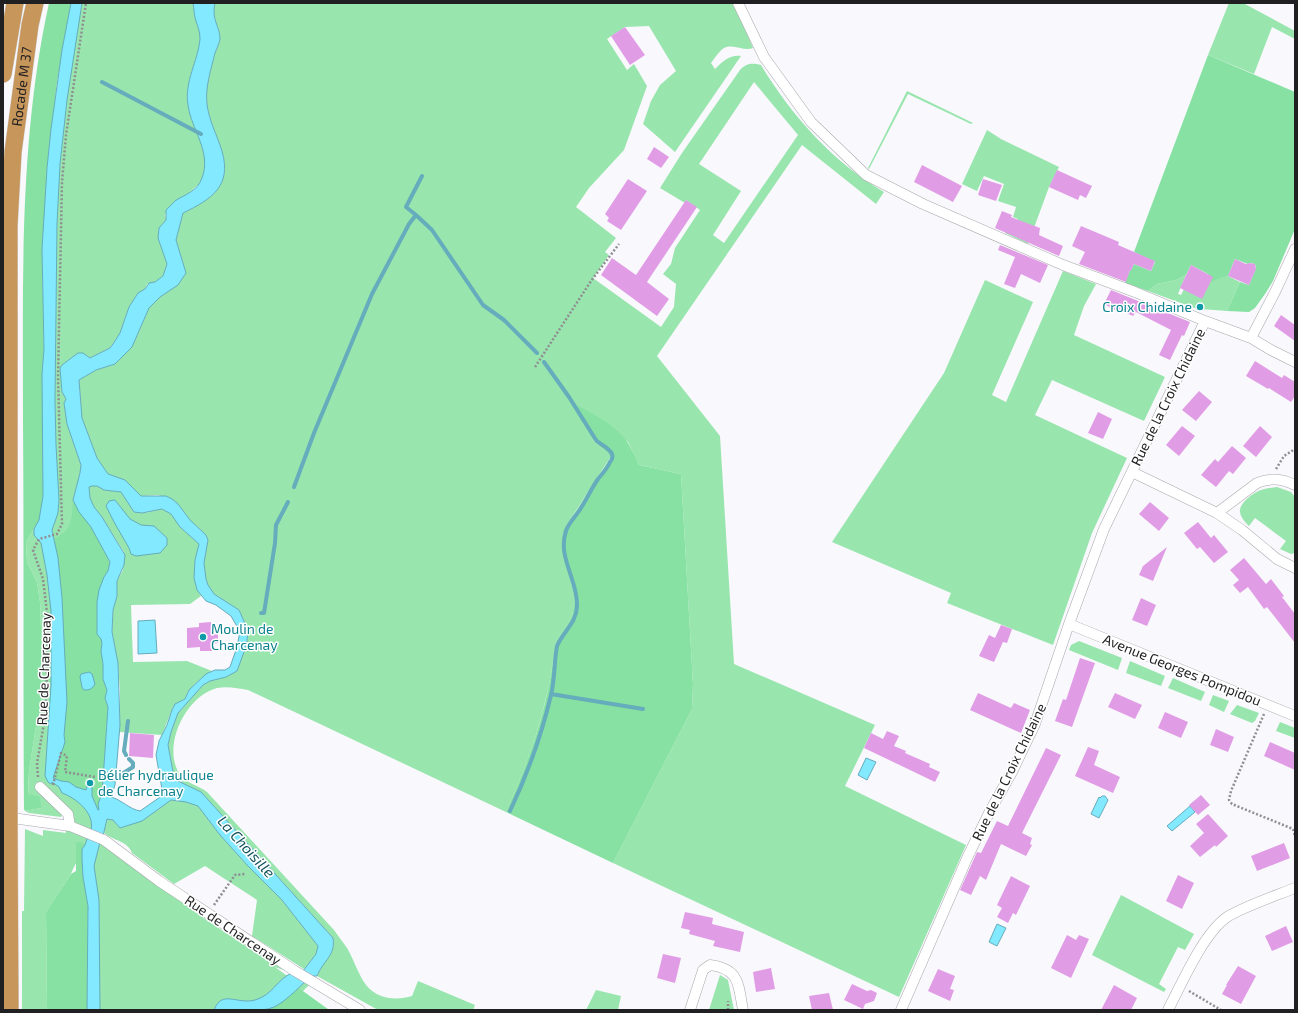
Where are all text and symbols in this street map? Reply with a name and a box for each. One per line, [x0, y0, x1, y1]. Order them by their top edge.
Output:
street label: Rocade M 37 [8, 46, 35, 127]
place label: Croix Chidaine [1102, 298, 1192, 315]
marker: Croix Chidaine [1195, 302, 1205, 312]
street label: Rue de la Croix Chidaine [1127, 325, 1208, 468]
street label: Rue de Charcenay [33, 612, 54, 726]
place label: Moulin de Charcenay [211, 620, 278, 653]
street label: Avenue Georges Pompidou [1101, 630, 1264, 709]
marker: Moulin de Charcenay [198, 632, 208, 642]
street label: Rue de la Croix Chidaine [968, 700, 1049, 843]
place label: Bélier hydraulique de Charcenay [98, 766, 214, 799]
marker: Bélier hydraulique de Charcenay [85, 778, 95, 788]
water label: La Choisille [214, 812, 279, 881]
street label: Rue de Charcenay [182, 891, 285, 968]

